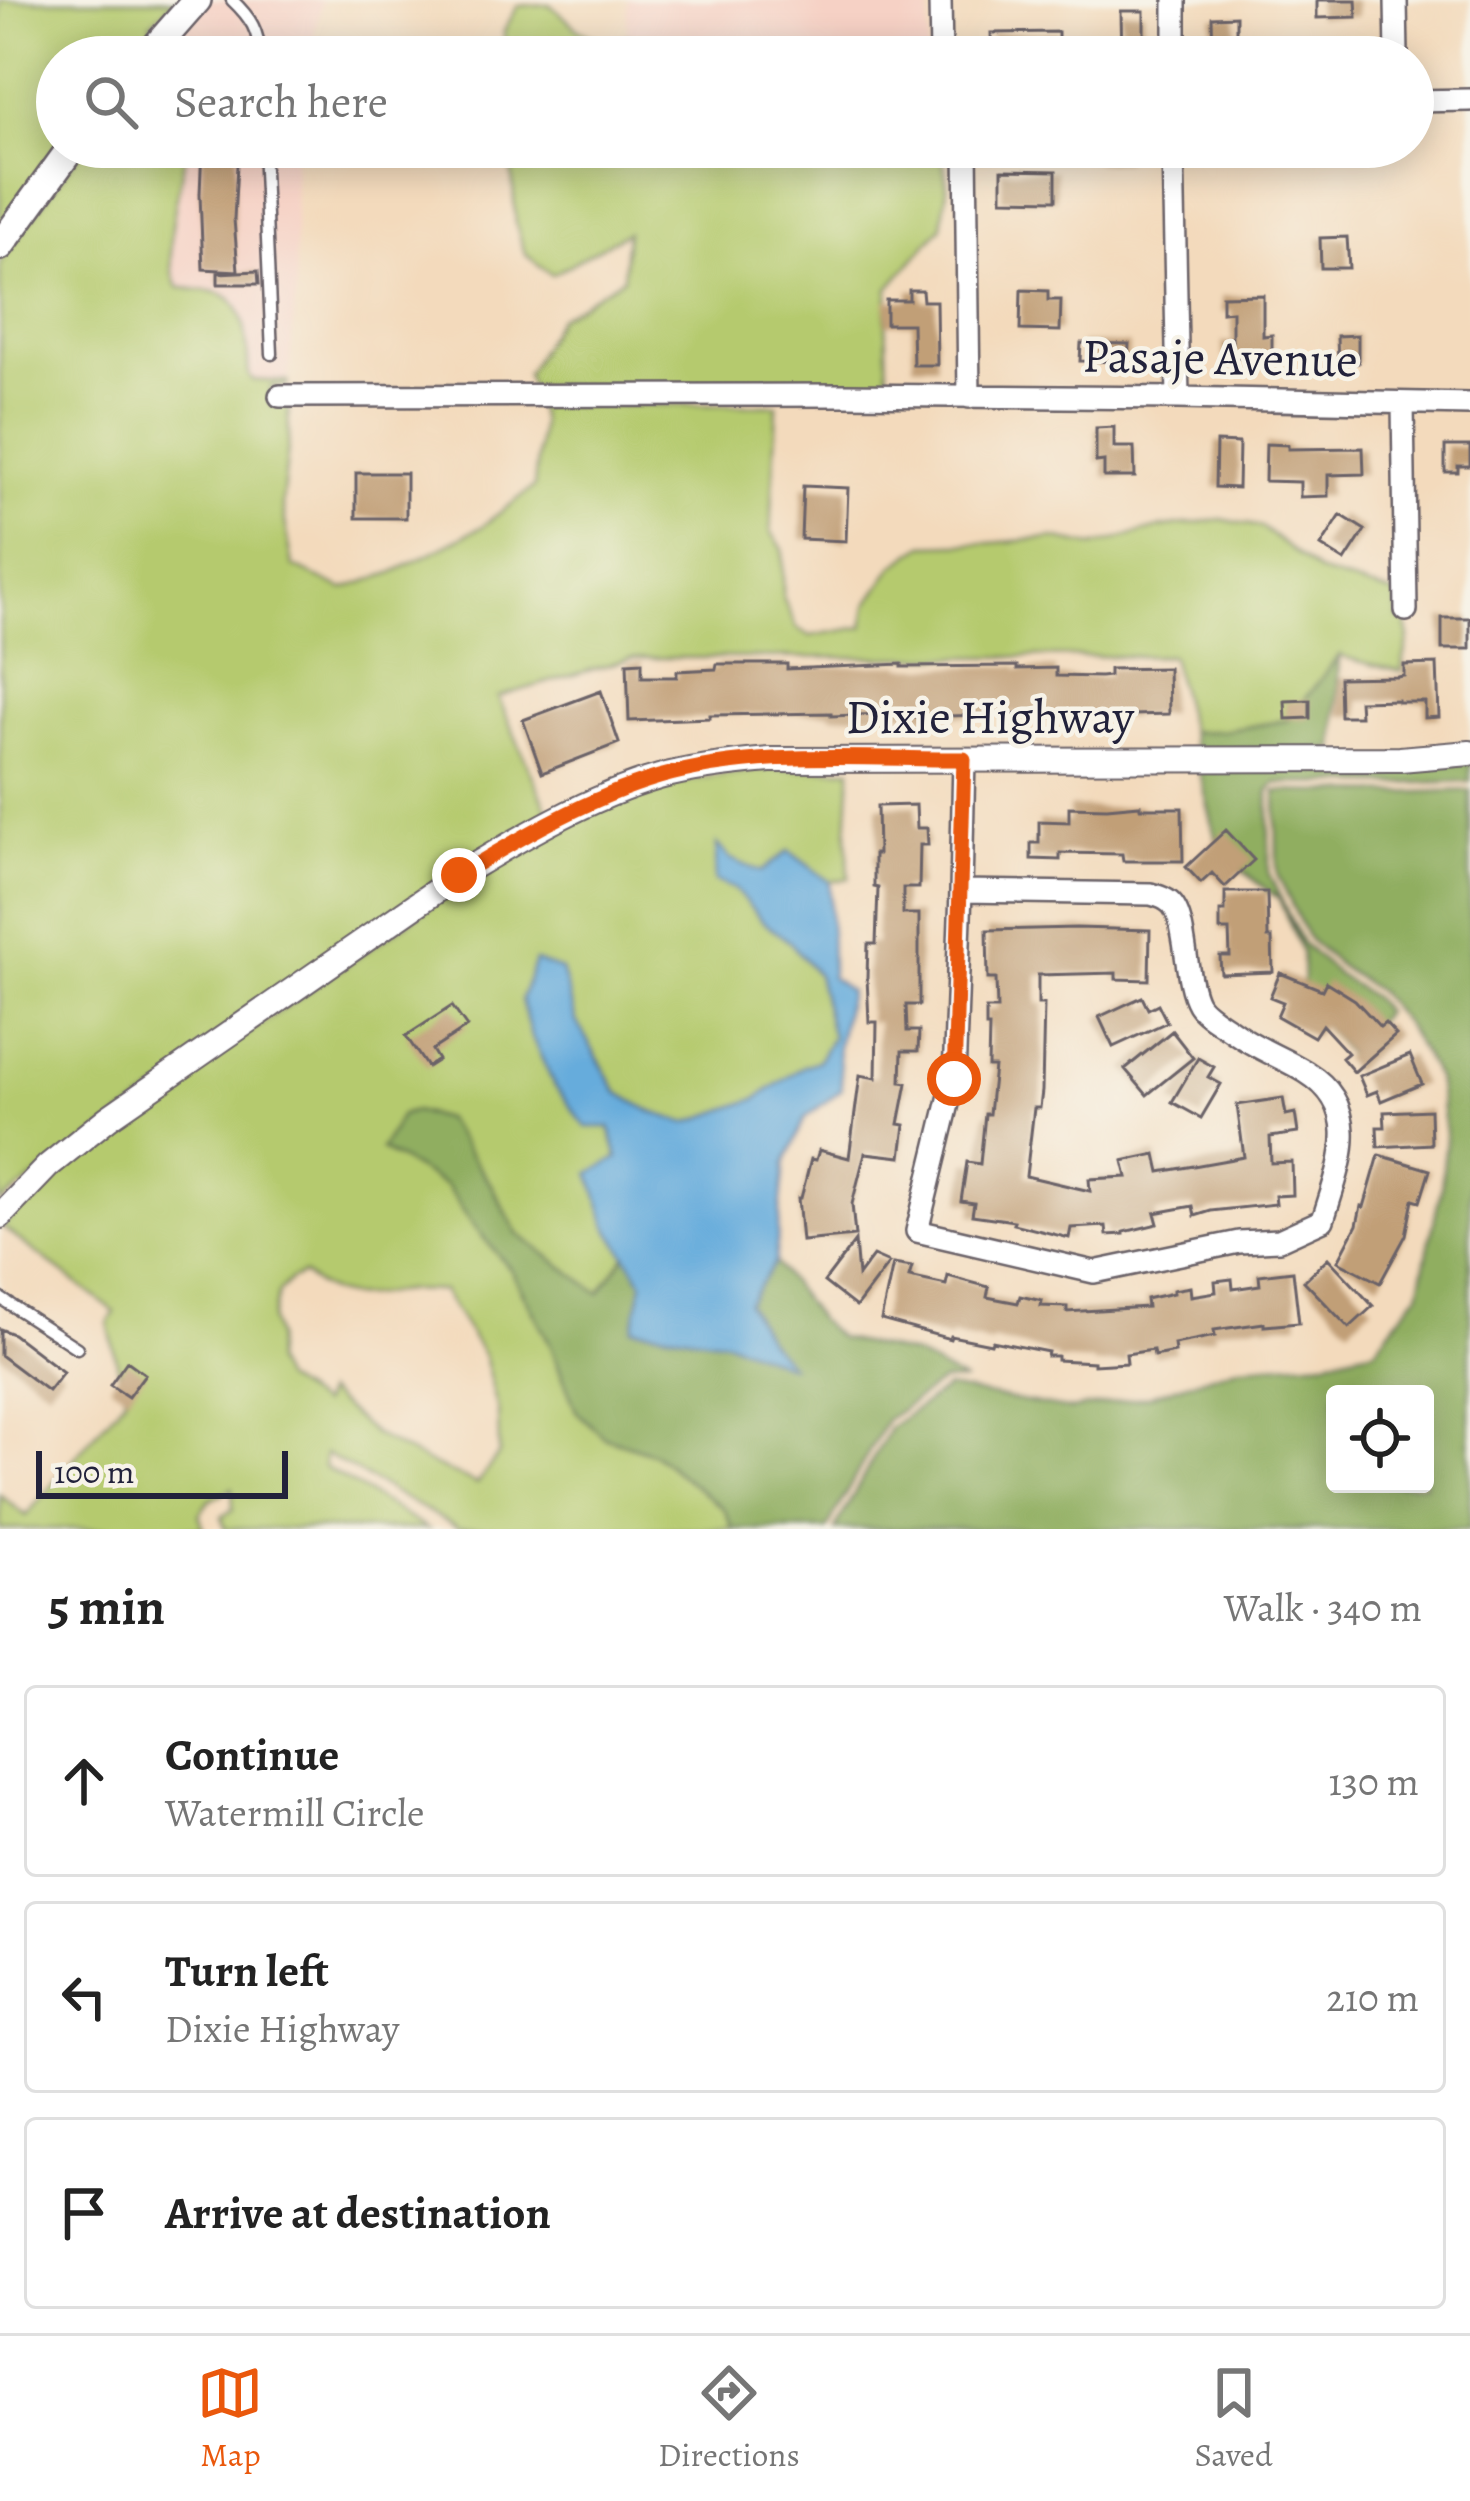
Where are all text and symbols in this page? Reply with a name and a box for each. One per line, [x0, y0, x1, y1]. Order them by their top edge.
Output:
search box [36, 36, 1434, 168]
icon: search [78, 69, 144, 135]
text: Search here [174, 71, 388, 133]
street label: Pasaje Avenue [1082, 323, 1358, 393]
street label: Dixie Highway [846, 684, 1135, 750]
route end [432, 848, 486, 902]
route start [927, 1052, 981, 1106]
map controls [1326, 1385, 1434, 1493]
button: locate [1326, 1385, 1434, 1493]
scale bar [36, 1445, 288, 1498]
text: 100 m [54, 1449, 134, 1494]
text: 5 min [48, 1572, 165, 1642]
text: Walk · 340 m [1224, 1581, 1422, 1634]
text: Continue [165, 1724, 339, 1786]
icon: ahead [51, 1748, 117, 1814]
text: 130 m [1328, 1755, 1419, 1808]
text: Watermill Circle [165, 1786, 425, 1839]
text: Turn left [165, 1940, 329, 2002]
icon: left [51, 1964, 117, 2030]
text: 210 m [1326, 1971, 1419, 2024]
text: Dixie Highway [165, 2002, 399, 2055]
icon: arrive [51, 2180, 117, 2246]
text: Arrive at destination [165, 2182, 551, 2244]
tab: Map [197, 2360, 263, 2477]
tab: Directions [658, 2360, 800, 2477]
tab: Saved [1194, 2360, 1273, 2477]

